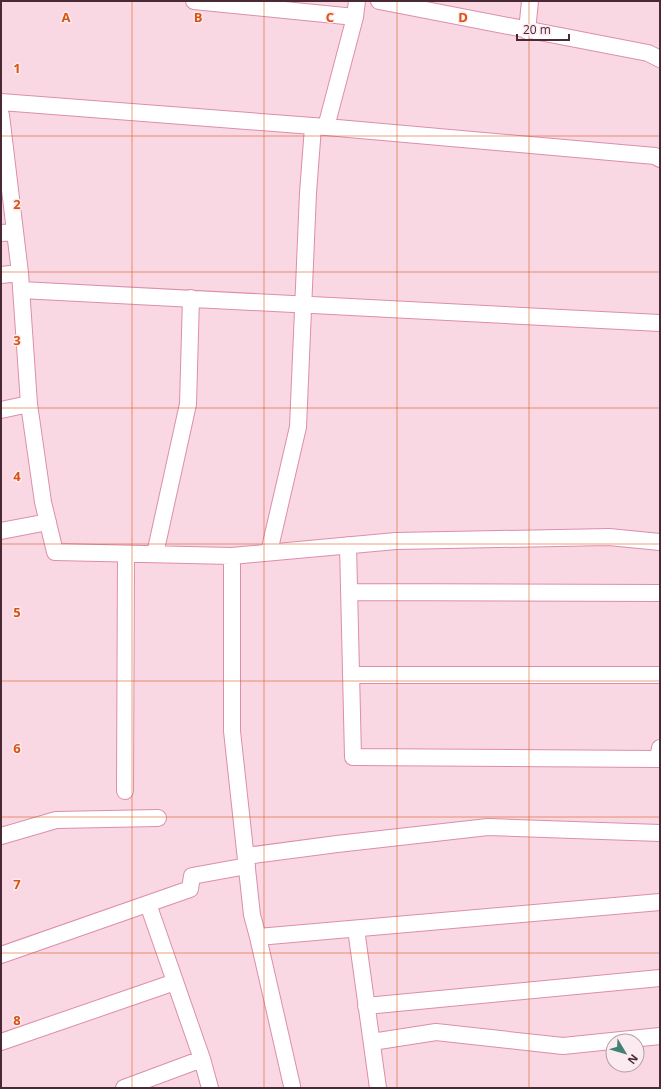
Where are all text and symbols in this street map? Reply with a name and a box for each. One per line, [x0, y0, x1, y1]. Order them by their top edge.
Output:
text: A [62, 8, 71, 26]
text: B [194, 8, 203, 26]
text: C [326, 8, 334, 26]
text: D [458, 8, 468, 26]
scale bar [517, 16, 569, 42]
text: 20 m [523, 21, 551, 38]
text: 1 [13, 59, 21, 77]
text: 2 [13, 195, 21, 213]
text: 3 [13, 331, 21, 349]
text: 4 [13, 467, 21, 485]
text: 5 [13, 603, 21, 621]
text: 6 [13, 739, 21, 757]
text: 7 [13, 875, 21, 893]
text: 8 [13, 1011, 21, 1029]
north arrow [605, 1033, 645, 1073]
text: N [625, 1051, 642, 1068]

